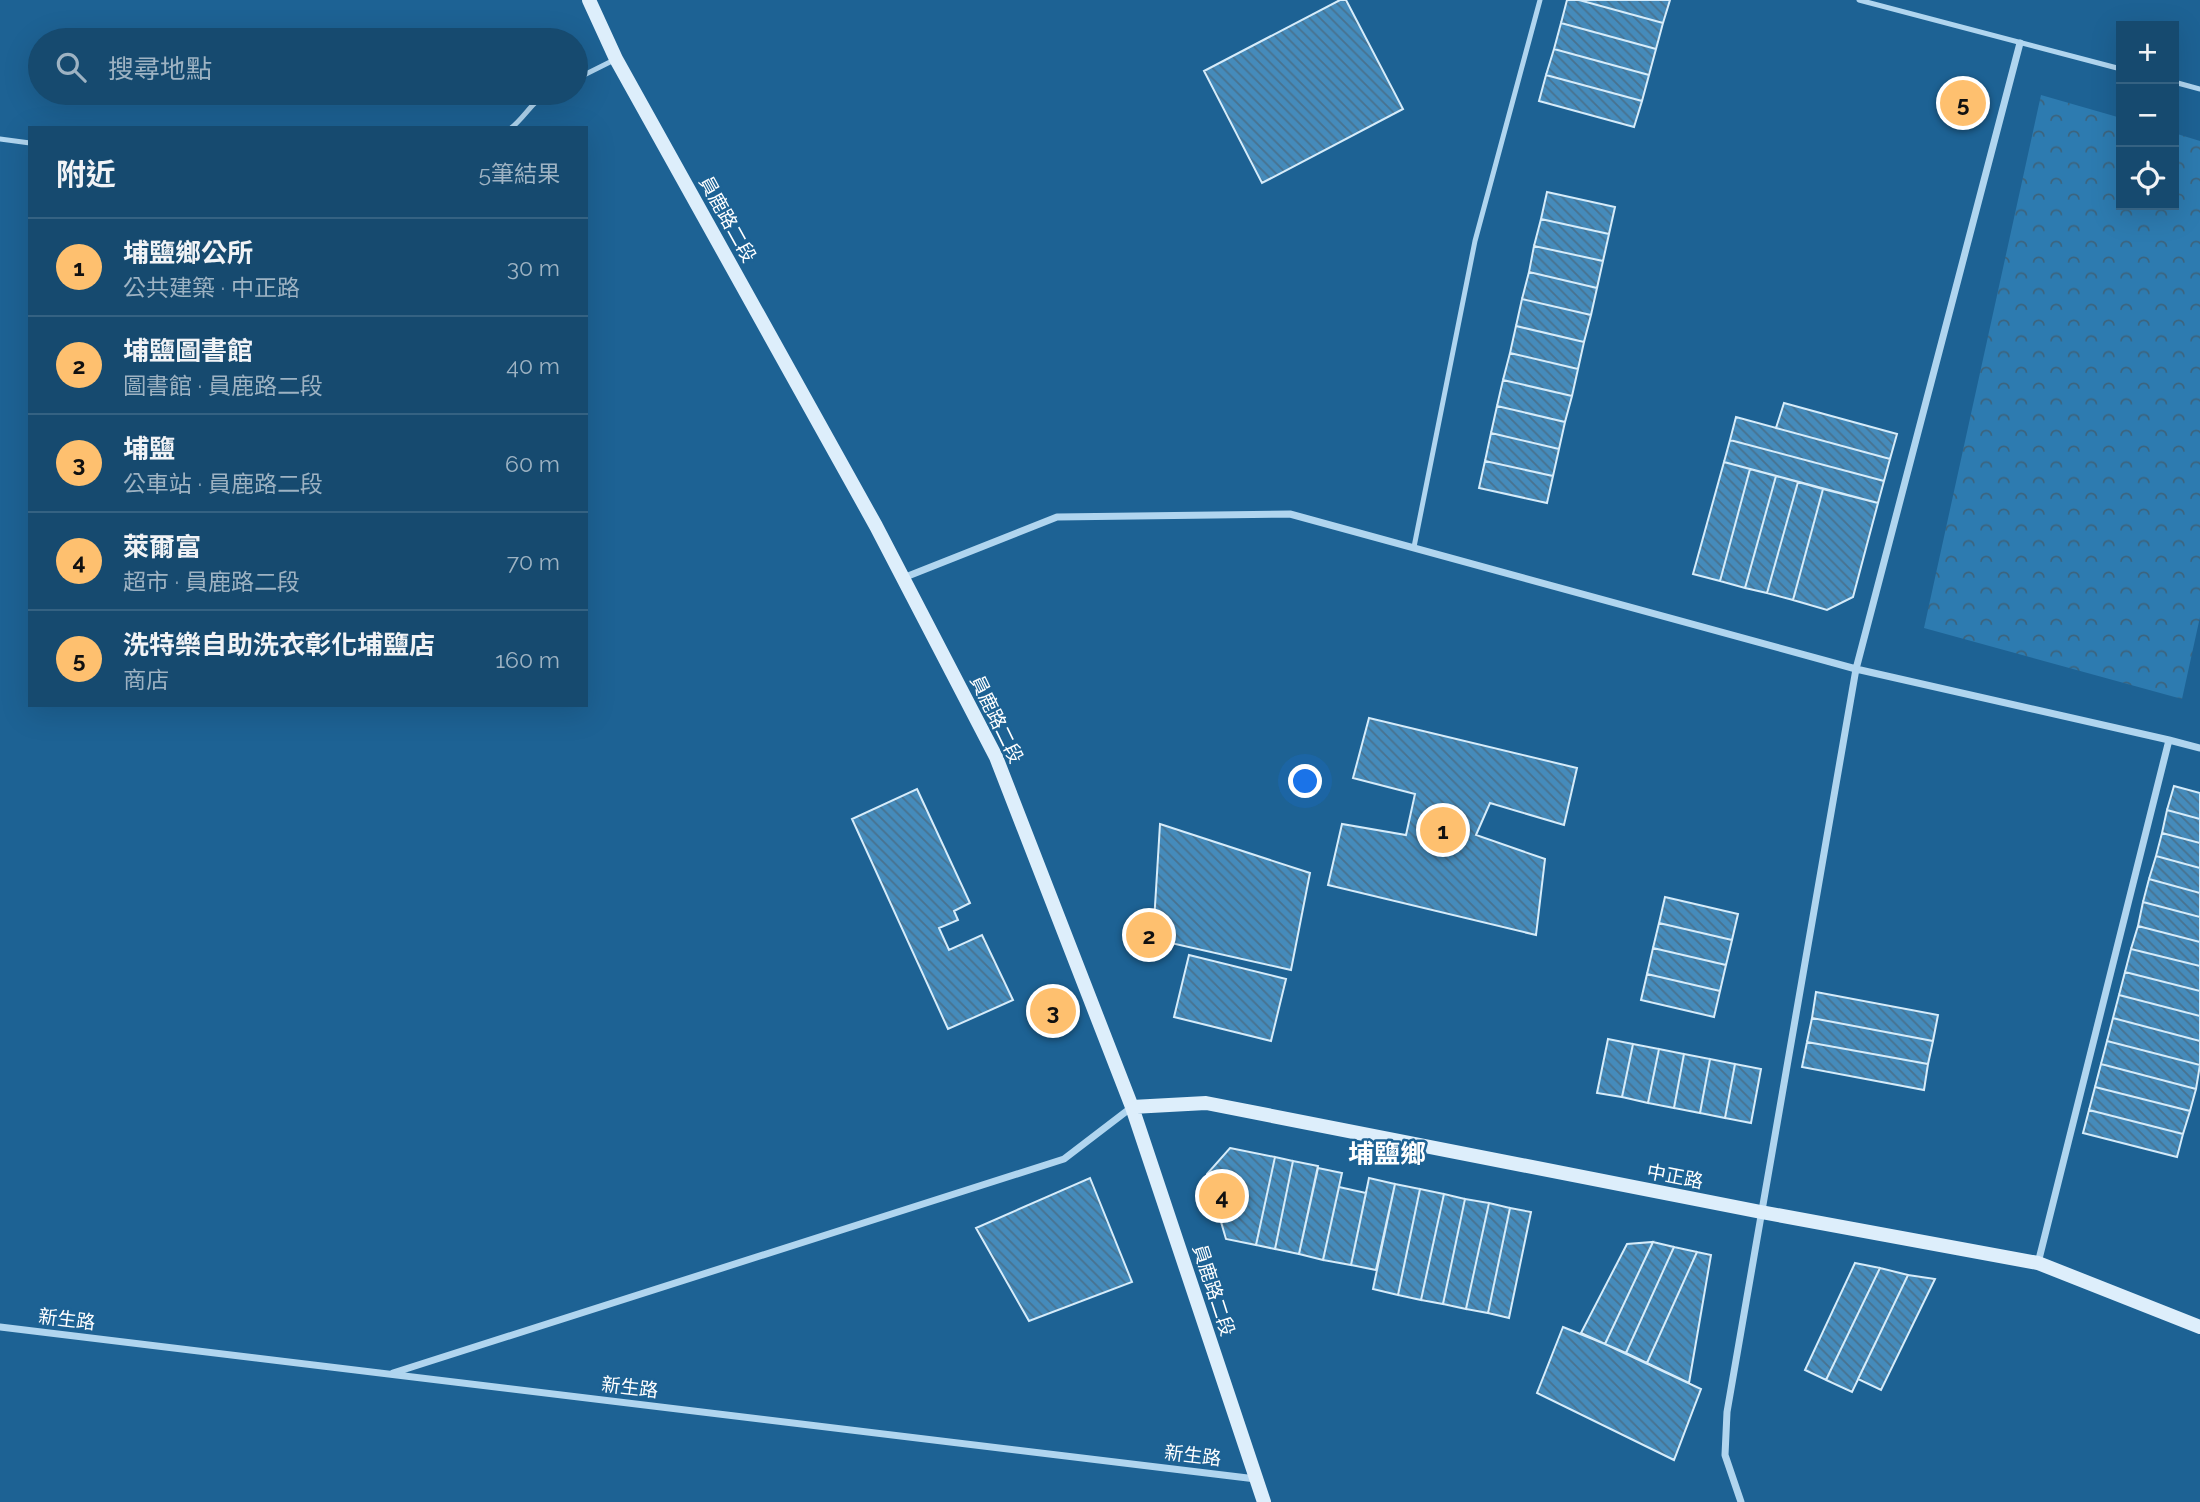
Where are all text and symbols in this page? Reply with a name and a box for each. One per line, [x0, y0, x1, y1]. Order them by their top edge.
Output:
map controls [2116, 21, 2179, 210]
button: + [2116, 21, 2179, 84]
search box [28, 28, 588, 105]
icon: search [52, 48, 90, 86]
text: 搜尋地點 [108, 54, 212, 84]
pin: 5 [1940, 77, 1986, 129]
button: − [2116, 84, 2179, 147]
button: locate [2116, 147, 2179, 210]
text: 附近 [56, 157, 116, 192]
text: 5筆結果 [478, 160, 560, 187]
street label: 員鹿路二段 [695, 172, 761, 266]
text: 埔鹽鄉公所 [123, 238, 253, 268]
text: 1 [73, 254, 85, 281]
text: 30 m [507, 254, 560, 281]
text: 公共建築 · 中正路 [123, 274, 300, 301]
text: 埔鹽圖書館 [123, 336, 253, 366]
text: 2 [73, 352, 85, 379]
text: 40 m [506, 352, 560, 379]
text: 圖書館 · 員鹿路二段 [123, 372, 323, 399]
text: 埔鹽 [123, 434, 175, 464]
text: 3 [73, 450, 85, 477]
text: 60 m [505, 450, 560, 477]
text: 公車站 · 員鹿路二段 [123, 470, 323, 497]
text: 萊爾富 [123, 532, 201, 562]
text: 4 [72, 548, 86, 575]
text: 70 m [507, 548, 560, 575]
text: 超市 · 員鹿路二段 [123, 568, 300, 595]
text: 洗特樂自助洗衣彰化埔鹽店 [123, 630, 435, 660]
text: 5 [73, 646, 85, 673]
text: 160 m [495, 646, 560, 673]
text: 商店 [123, 666, 169, 693]
street label: 員鹿路二段 [966, 671, 1028, 767]
your location [1288, 764, 1322, 798]
pin: 1 [1420, 804, 1466, 856]
pin: 2 [1126, 909, 1172, 961]
pin: 3 [1030, 985, 1076, 1037]
district label: 埔鹽鄉 [1348, 1139, 1426, 1169]
street label: 中正路 [1645, 1160, 1705, 1192]
pin: 4 [1199, 1170, 1245, 1222]
street label: 員鹿路二段 [1189, 1241, 1239, 1339]
street label: 新生路 [37, 1305, 97, 1333]
street label: 新生路 [600, 1373, 660, 1401]
street label: 新生路 [1163, 1441, 1223, 1469]

